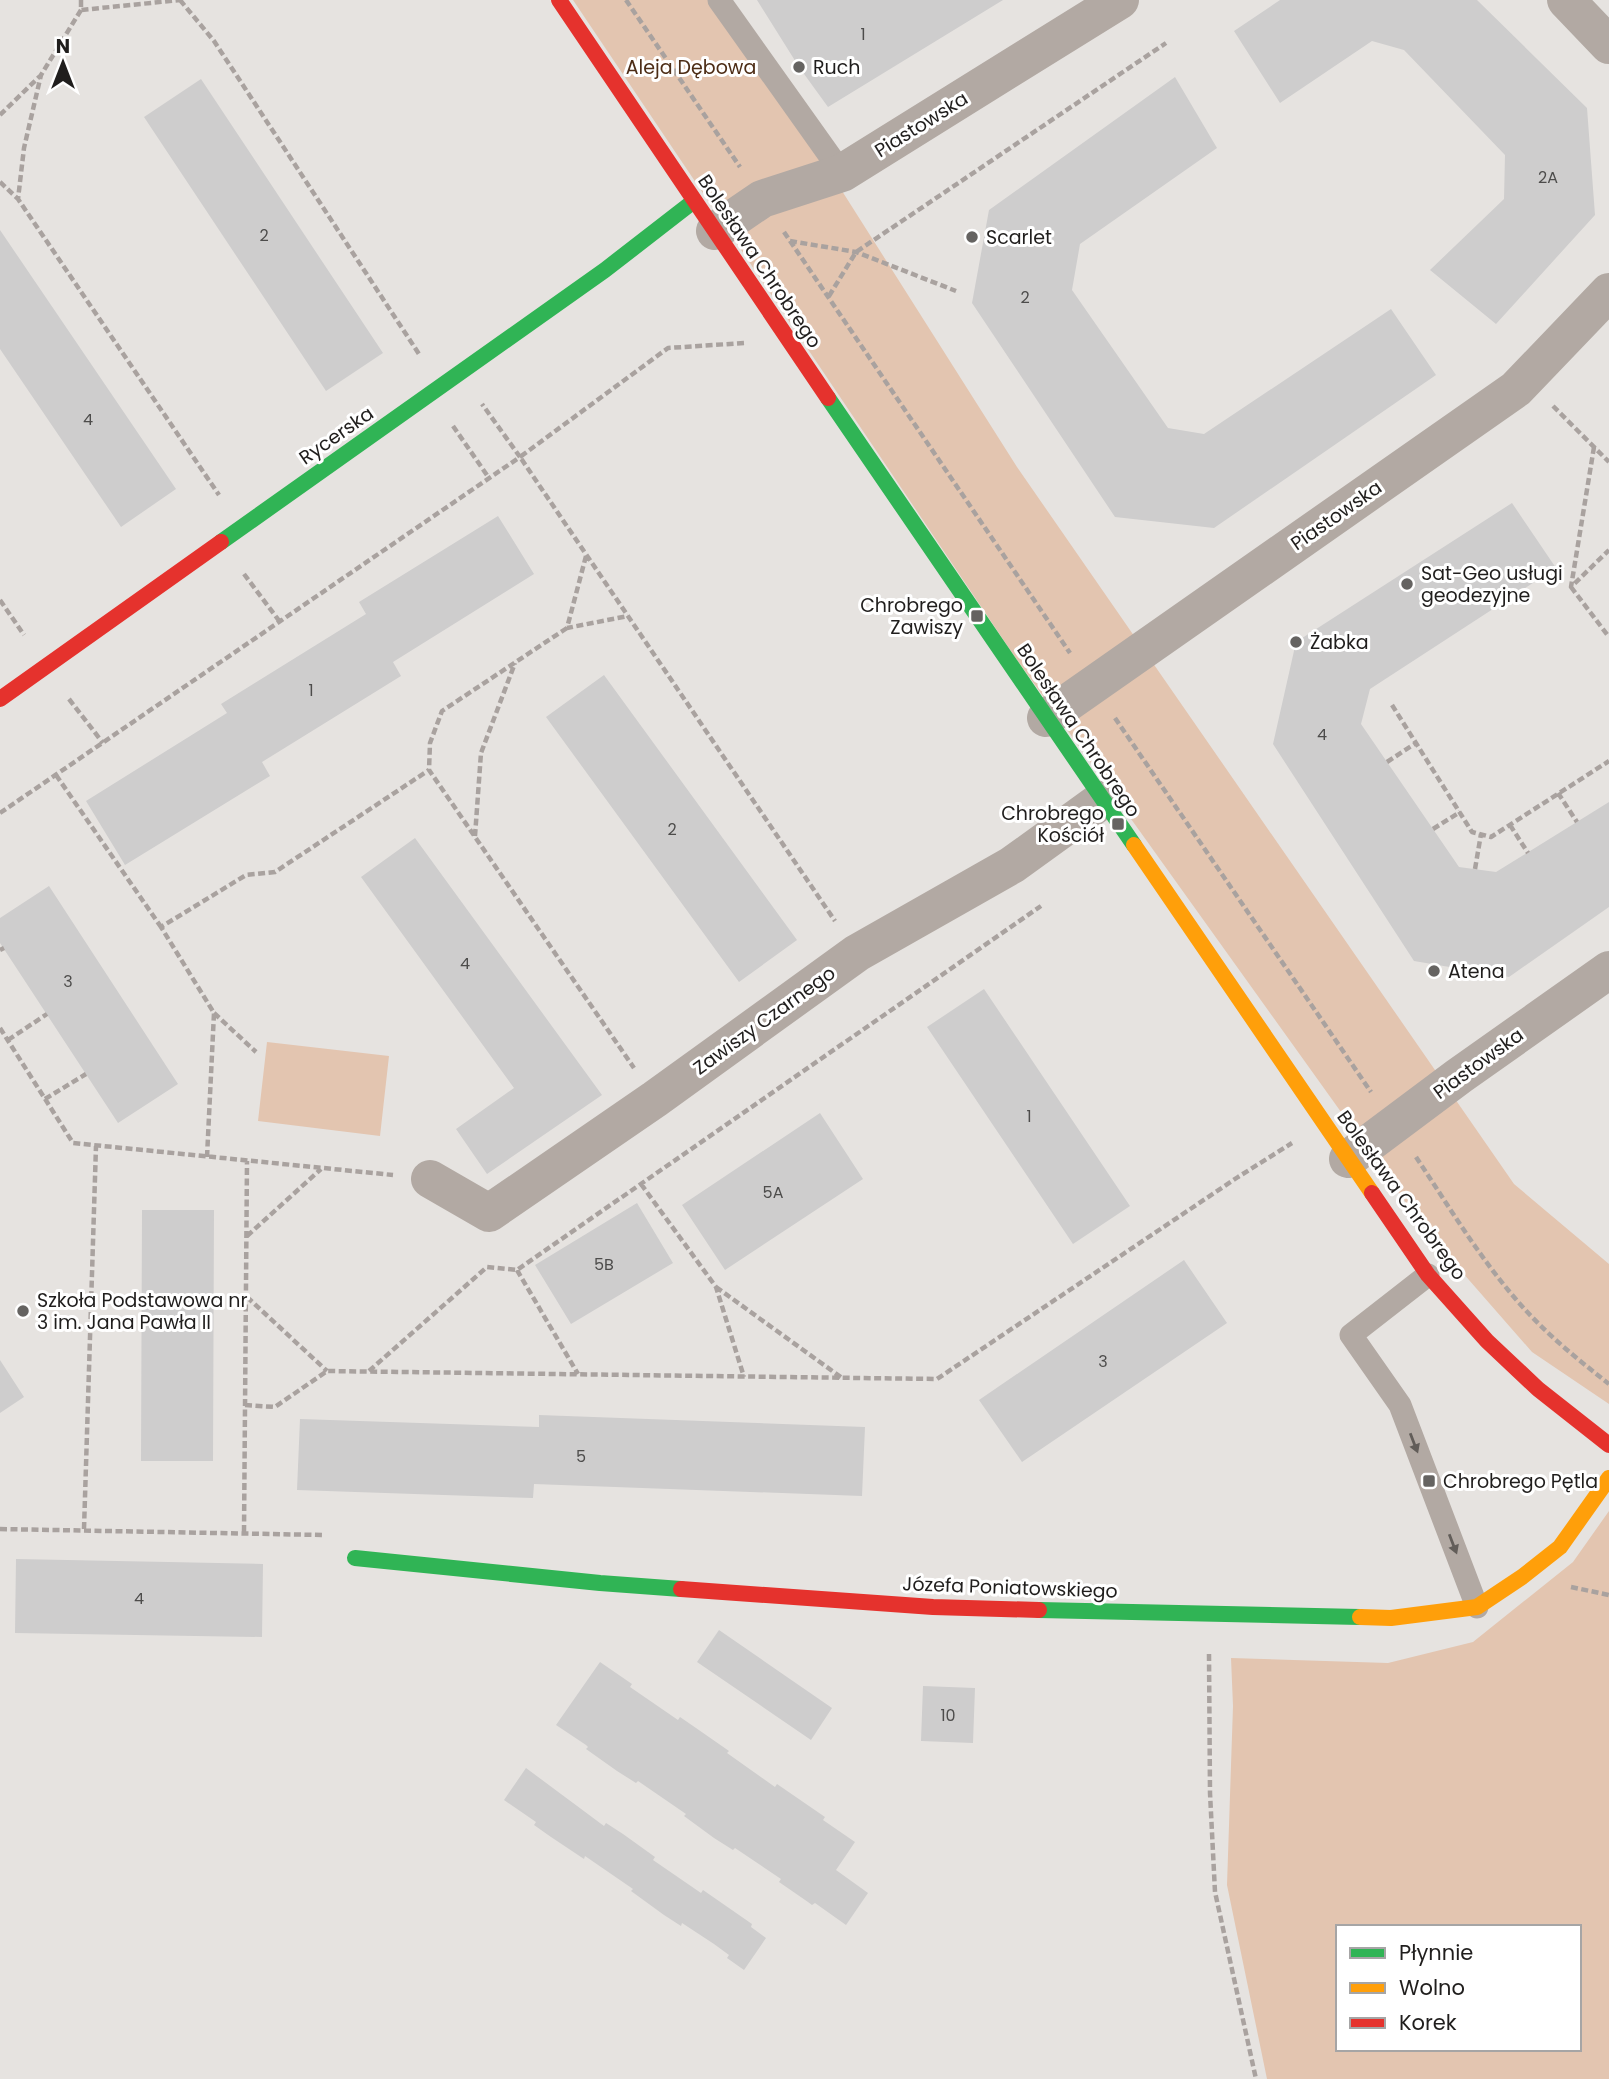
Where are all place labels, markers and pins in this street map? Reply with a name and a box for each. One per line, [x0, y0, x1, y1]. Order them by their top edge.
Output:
place label: Ruch [813, 54, 860, 81]
marker: Ruch [791, 59, 807, 75]
place label: Scarlet [986, 224, 1052, 251]
marker: Scarlet [964, 229, 980, 245]
place label: Sat-Geo usługi geodezyjne [1421, 560, 1563, 609]
marker: Sat-Geo usługi geodezyjne [1399, 576, 1415, 592]
place label: Chrobrego Zawiszy [860, 592, 963, 641]
marker: Chrobrego Zawiszy [969, 608, 985, 624]
place label: Żabka [1310, 629, 1369, 656]
marker: Żabka [1288, 634, 1304, 650]
place label: Chrobrego Kościół [1001, 800, 1104, 849]
marker: Chrobrego Kościół [1110, 816, 1126, 832]
place label: Atena [1448, 958, 1505, 985]
marker: Atena [1426, 963, 1442, 979]
place label: Szkoła Podstawowa nr 3 im. Jana Pawła II [37, 1287, 248, 1336]
marker: Szkoła Podstawowa nr 3 im. Jana Pawła II [15, 1303, 31, 1319]
place label: Chrobrego Pętla [1443, 1468, 1598, 1495]
marker: Chrobrego Pętla [1421, 1473, 1437, 1489]

